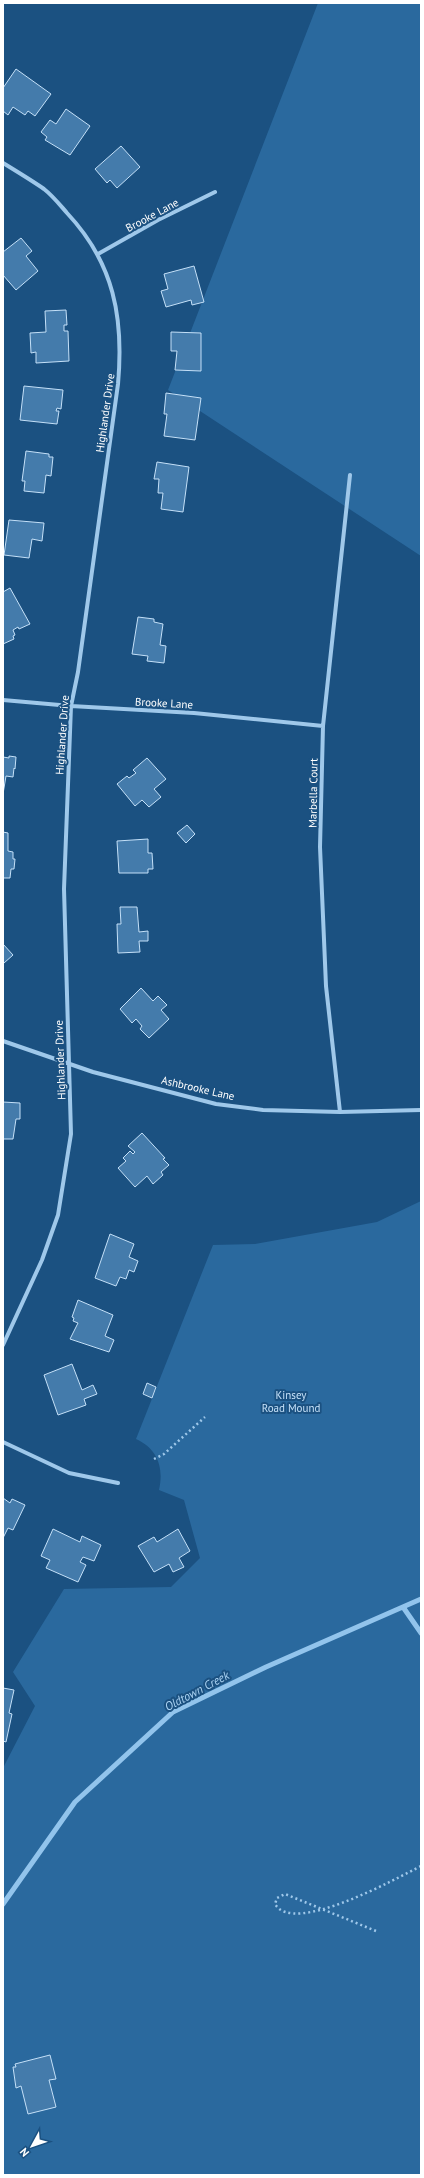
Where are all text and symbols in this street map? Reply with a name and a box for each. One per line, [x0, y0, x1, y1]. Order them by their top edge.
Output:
street label: Brooke Lane [123, 195, 181, 235]
street label: Highlander Drive [93, 372, 118, 453]
street label: Highlander Drive [52, 694, 72, 775]
street label: Brooke Lane [135, 694, 194, 712]
street label: Marbella Court [305, 758, 321, 828]
street label: Highlander Drive [52, 1019, 68, 1100]
street label: Ashbrooke Lane [160, 1073, 236, 1103]
park label: Kinsey Road Mound [262, 1388, 320, 1415]
water label: Oldtown Creek [162, 1667, 232, 1714]
north arrow [12, 2126, 52, 2166]
text: N [17, 2145, 32, 2160]

